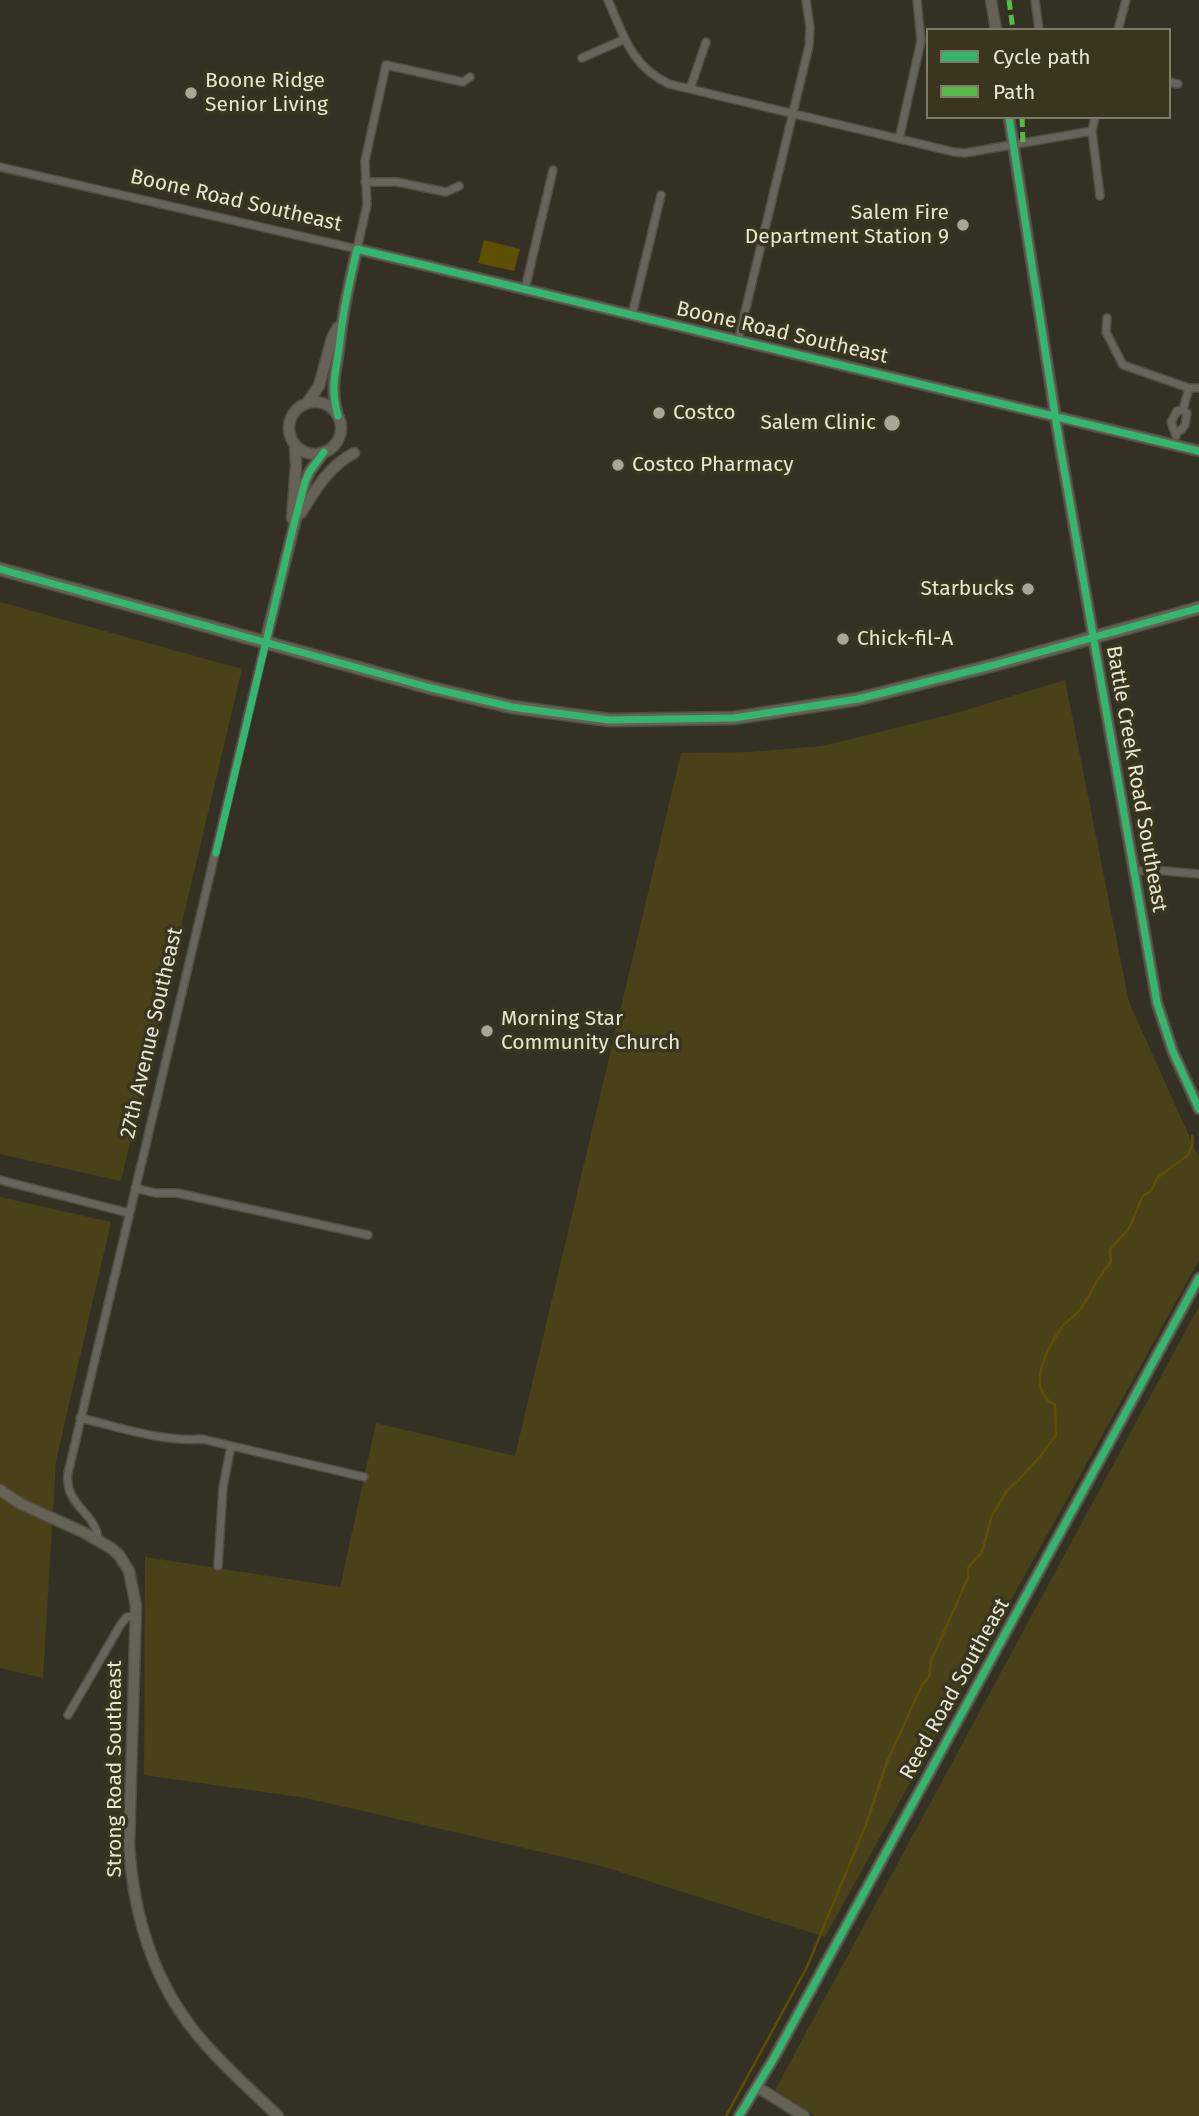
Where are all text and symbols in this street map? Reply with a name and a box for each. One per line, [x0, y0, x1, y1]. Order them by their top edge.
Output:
legend [926, 28, 1171, 119]
text: Cycle path [993, 44, 1091, 70]
place label: Boone Ridge Senior Living [205, 68, 328, 118]
text: Path [993, 79, 1035, 105]
marker: Boone Ridge Senior Living [183, 85, 199, 101]
street label: Boone Road Southeast [128, 164, 344, 238]
place label: Salem Fire Department Station 9 [745, 200, 949, 250]
marker: Salem Fire Department Station 9 [955, 217, 971, 233]
street label: Boone Road Southeast [674, 296, 890, 370]
place label: Costco [673, 400, 736, 426]
marker: Costco [651, 405, 667, 421]
place label: Salem Clinic [760, 410, 876, 436]
marker: Salem Clinic [882, 413, 902, 433]
place label: Costco Pharmacy [632, 452, 794, 478]
marker: Costco Pharmacy [610, 457, 626, 473]
place label: Starbucks [920, 576, 1014, 602]
marker: Starbucks [1020, 581, 1036, 597]
place label: Chick-fil-A [857, 626, 953, 652]
marker: Chick-fil-A [835, 631, 851, 647]
street label: Battle Creek Road Southeast [1100, 644, 1172, 914]
street label: 27th Avenue Southeast [115, 925, 189, 1141]
place label: Morning Star Community Church [501, 1006, 680, 1056]
marker: Morning Star Community Church [479, 1023, 495, 1039]
street label: Reed Road Southeast [895, 1594, 1015, 1784]
street label: Strong Road Southeast [102, 1660, 128, 1878]

